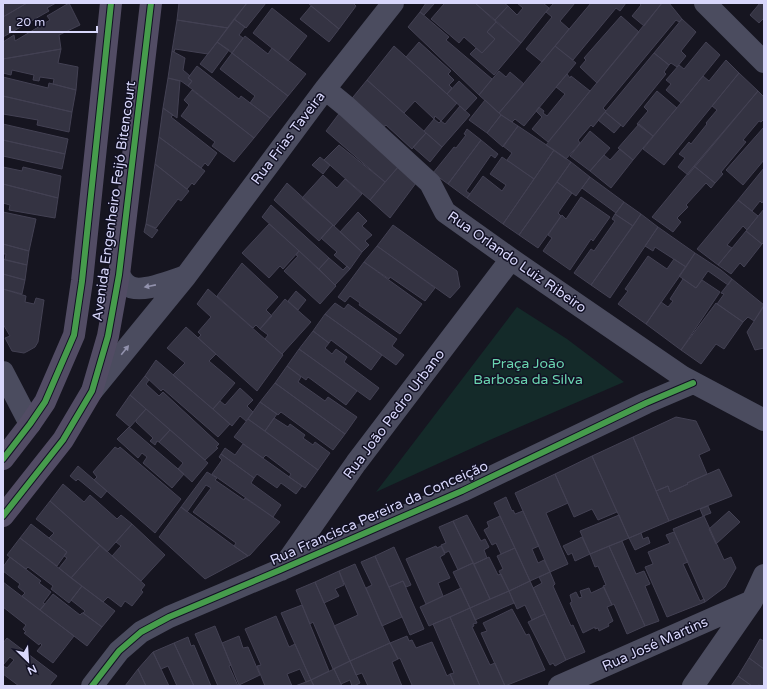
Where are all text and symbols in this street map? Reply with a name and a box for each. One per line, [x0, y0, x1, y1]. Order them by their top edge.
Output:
scale bar [10, 8, 97, 34]
text: 20 m [16, 15, 45, 29]
street label: Avenida Engenheiro Feijó Bitencourt [89, 79, 139, 322]
street label: Rua Frias Taveira [247, 88, 329, 188]
street label: Rua Orlando Luiz Ribeiro [444, 208, 590, 316]
one-way arrow [144, 284, 157, 290]
one-way arrow [121, 344, 130, 355]
street label: Rua João Pedro Urbano [340, 346, 448, 482]
park label: Praça João Barbosa da Silva [473, 355, 583, 388]
street label: Rua Francisca Pereira da Conceição [267, 457, 491, 569]
street label: Rua José Martins [599, 613, 711, 675]
north arrow [8, 641, 48, 681]
text: N [25, 662, 39, 677]

